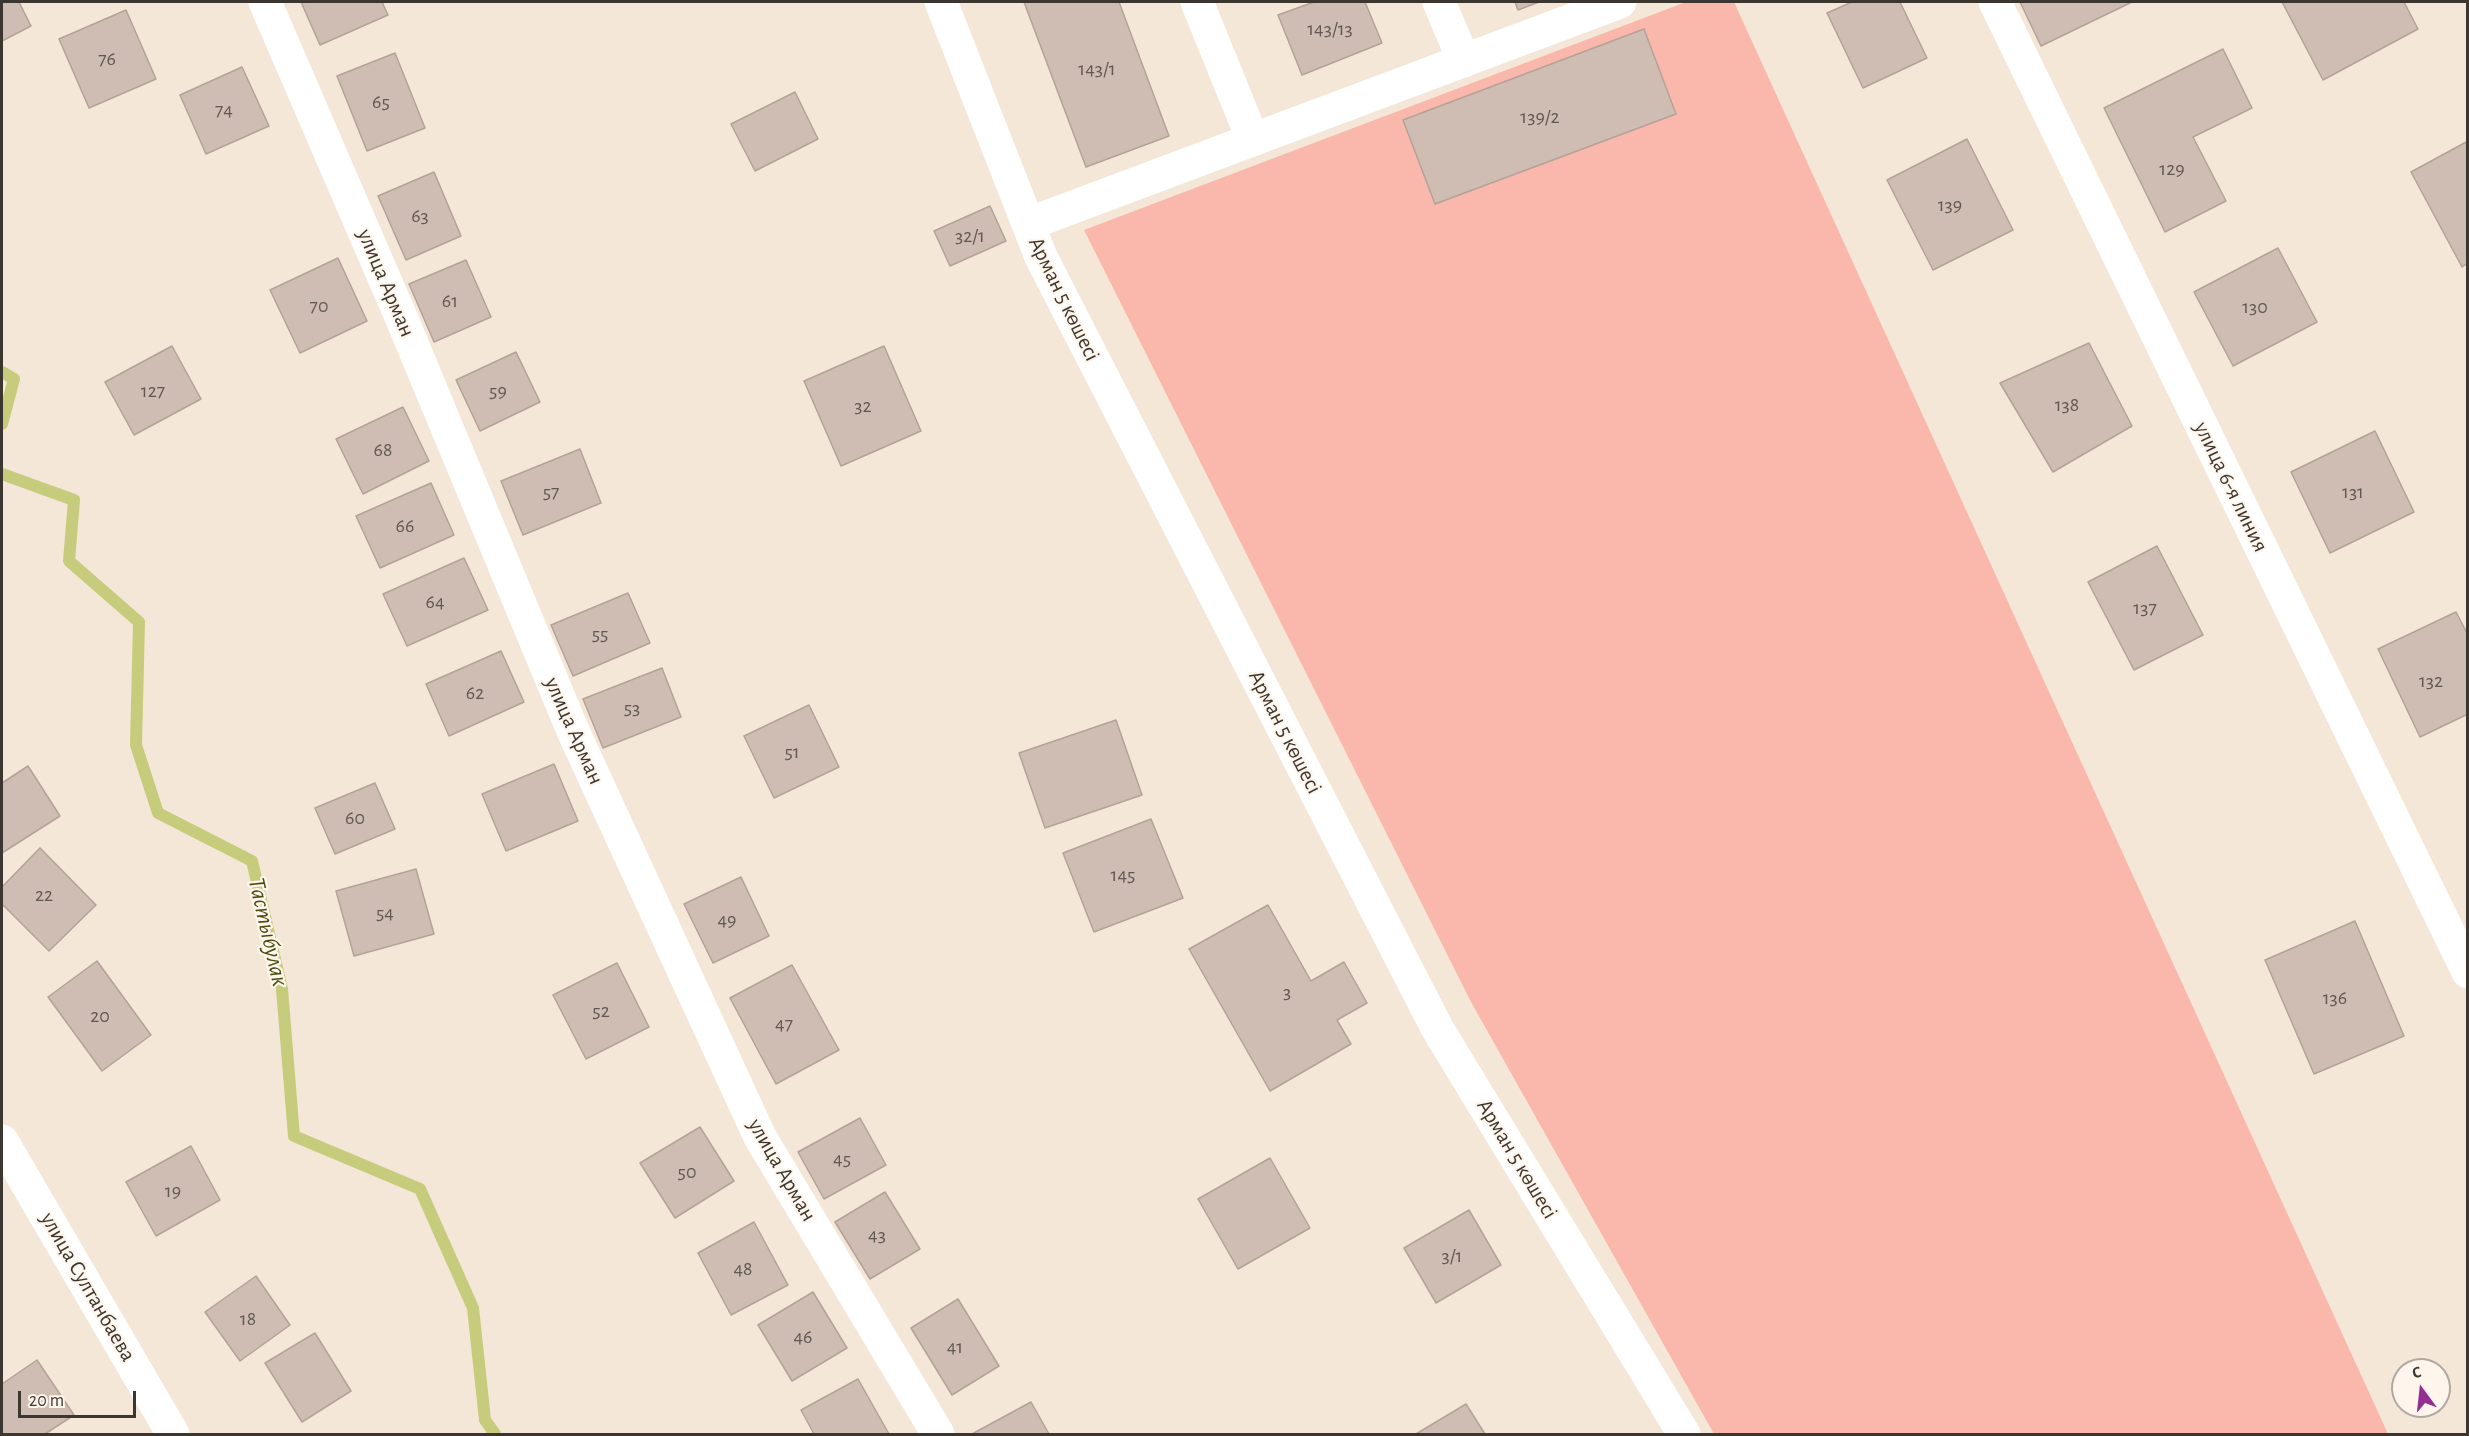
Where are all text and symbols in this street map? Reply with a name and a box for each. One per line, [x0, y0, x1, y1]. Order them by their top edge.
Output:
house number: 143/13 [1307, 17, 1353, 41]
house number: 76 [98, 47, 116, 71]
house number: 143/1 [1078, 57, 1116, 81]
house number: 65 [372, 90, 390, 114]
house number: 74 [215, 98, 233, 122]
house number: 139/2 [1520, 105, 1560, 129]
house number: 129 [2159, 157, 2185, 181]
house number: 139 [1938, 193, 1962, 217]
house number: 63 [411, 204, 429, 228]
house number: 32/1 [955, 224, 985, 248]
street label: улица Арман [351, 225, 421, 341]
street label: Арман 5 көшесі [1023, 232, 1105, 366]
house number: 61 [442, 289, 458, 313]
house number: 70 [310, 294, 328, 318]
house number: 130 [2242, 295, 2268, 319]
house number: 127 [141, 379, 165, 403]
house number: 59 [489, 379, 507, 403]
house number: 138 [2055, 393, 2079, 417]
house number: 32 [854, 394, 872, 418]
street label: улица 6-я линия [2188, 418, 2274, 556]
house number: 68 [374, 438, 392, 462]
house number: 57 [543, 480, 559, 504]
house number: 131 [2342, 480, 2364, 504]
house number: 66 [396, 514, 414, 538]
house number: 64 [425, 590, 445, 614]
house number: 137 [2133, 596, 2157, 620]
house number: 55 [592, 622, 608, 646]
street label: Арман 5 көшесі [1243, 666, 1327, 798]
house number: 132 [2419, 669, 2443, 693]
street label: улица Арман [539, 673, 609, 789]
house number: 62 [466, 681, 484, 705]
house number: 53 [624, 696, 640, 720]
house number: 51 [784, 740, 800, 764]
house number: 60 [345, 806, 365, 830]
house number: 145 [1111, 863, 1135, 887]
water label: Тастыбулак [242, 875, 294, 989]
house number: 22 [35, 883, 53, 907]
house number: 54 [376, 901, 394, 925]
house number: 49 [717, 908, 737, 932]
house number: 3 [1283, 980, 1291, 1004]
house number: 136 [2323, 986, 2347, 1010]
house number: 52 [592, 999, 610, 1023]
house number: 20 [90, 1004, 110, 1028]
house number: 47 [775, 1012, 793, 1036]
street label: Арман 5 көшесі [1471, 1094, 1563, 1224]
street label: улица Арман [742, 1114, 822, 1226]
house number: 45 [833, 1147, 851, 1171]
house number: 50 [678, 1160, 696, 1184]
house number: 19 [165, 1179, 181, 1203]
street label: улица Султанбаева [35, 1208, 141, 1366]
house number: 43 [868, 1223, 886, 1247]
house number: 3/1 [1442, 1244, 1462, 1268]
house number: 48 [733, 1257, 753, 1281]
house number: 18 [240, 1307, 256, 1331]
house number: 46 [793, 1325, 813, 1349]
house number: 41 [947, 1335, 963, 1359]
north arrow [2391, 1358, 2451, 1418]
text: С [2411, 1364, 2423, 1381]
scale bar [21, 1379, 140, 1417]
text: 20 m [29, 1392, 64, 1410]

